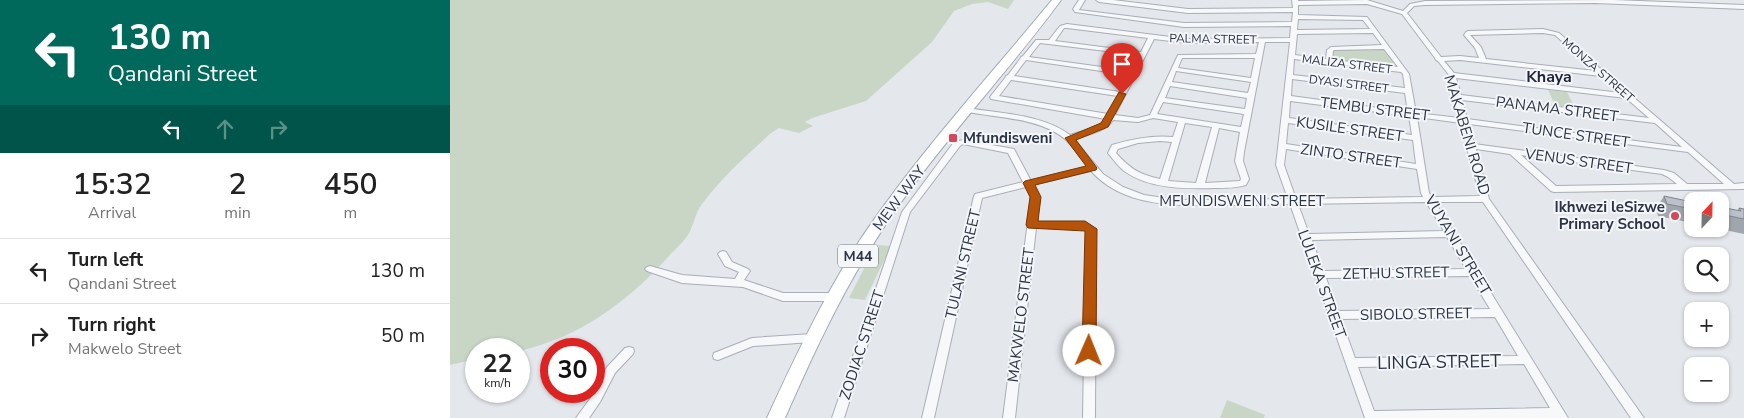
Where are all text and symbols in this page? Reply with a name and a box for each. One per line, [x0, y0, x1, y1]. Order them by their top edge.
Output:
text: 130 m [108, 14, 211, 61]
icon: left [25, 20, 90, 85]
street label: PALMA STREET [1169, 30, 1258, 48]
street label: MONZA STREET [1559, 34, 1638, 106]
pin [1101, 43, 1143, 94]
icon: arrive [1108, 50, 1136, 78]
street label: MALIZA STREET [1301, 51, 1394, 78]
text: Qandani Street [108, 59, 257, 89]
district label: Khaya [1526, 66, 1572, 88]
street label: DYASI STREET [1308, 71, 1391, 97]
street label: MAKABENI ROAD [1439, 72, 1495, 198]
street label: TEMBU STREET [1319, 92, 1431, 126]
street label: PANAMA STREET [1495, 92, 1619, 126]
street label: KUSILE STREET [1295, 112, 1405, 146]
icon: left [158, 115, 186, 143]
icon: ahead [211, 115, 239, 143]
icon: right [264, 115, 292, 143]
street label: TUNCE STREET [1521, 118, 1631, 152]
place label: Mfundisweni [963, 128, 1052, 148]
marker: Mfundisweni [947, 132, 959, 144]
street label: ZINTO STREET [1299, 139, 1403, 173]
street label: VENUS STREET [1523, 143, 1634, 178]
street label: MEW WAY [868, 161, 931, 235]
text: 15:32 [73, 164, 152, 205]
text: 2 [229, 164, 247, 205]
text: 450 [323, 164, 377, 205]
street label: VUYANI STREET [1420, 190, 1496, 299]
street label: MFUNDISWENI STREET [1159, 191, 1325, 211]
north arrow [1684, 192, 1729, 238]
map controls [1684, 192, 1729, 402]
place label: Ikhwezi leSizwe Primary School [1554, 197, 1665, 234]
text: Arrival [88, 202, 136, 224]
text: min [224, 202, 251, 224]
text: m [344, 202, 357, 224]
street label: TULANI STREET [941, 207, 985, 321]
marker: Ikhwezi leSizwe Primary School [1669, 210, 1681, 222]
street label: LULEKA STREET [1293, 227, 1351, 341]
road number: M44 [838, 245, 878, 268]
text: Turn left [68, 247, 143, 273]
street label: MAKWELO STREET [1003, 247, 1039, 383]
button: search [1684, 247, 1729, 292]
icon: left [25, 257, 53, 285]
text: 130 m [370, 258, 425, 284]
street label: ZETHU STREET [1342, 262, 1450, 284]
text: Qandani Street [68, 273, 176, 295]
street label: ZODIAC STREET [835, 288, 889, 402]
button: + [1684, 302, 1729, 347]
street label: SIBOLO STREET [1360, 303, 1472, 325]
text: Turn right [68, 312, 155, 338]
icon: right [25, 322, 53, 350]
text: 50 m [381, 323, 425, 349]
position arrow [1062, 324, 1114, 376]
text: Makwelo Street [68, 338, 181, 360]
speed limit sign: 30 [540, 338, 605, 403]
text: 22 [482, 347, 513, 381]
street label: LINGA STREET [1377, 349, 1501, 375]
button: − [1684, 357, 1729, 402]
text: km/h [484, 375, 511, 391]

